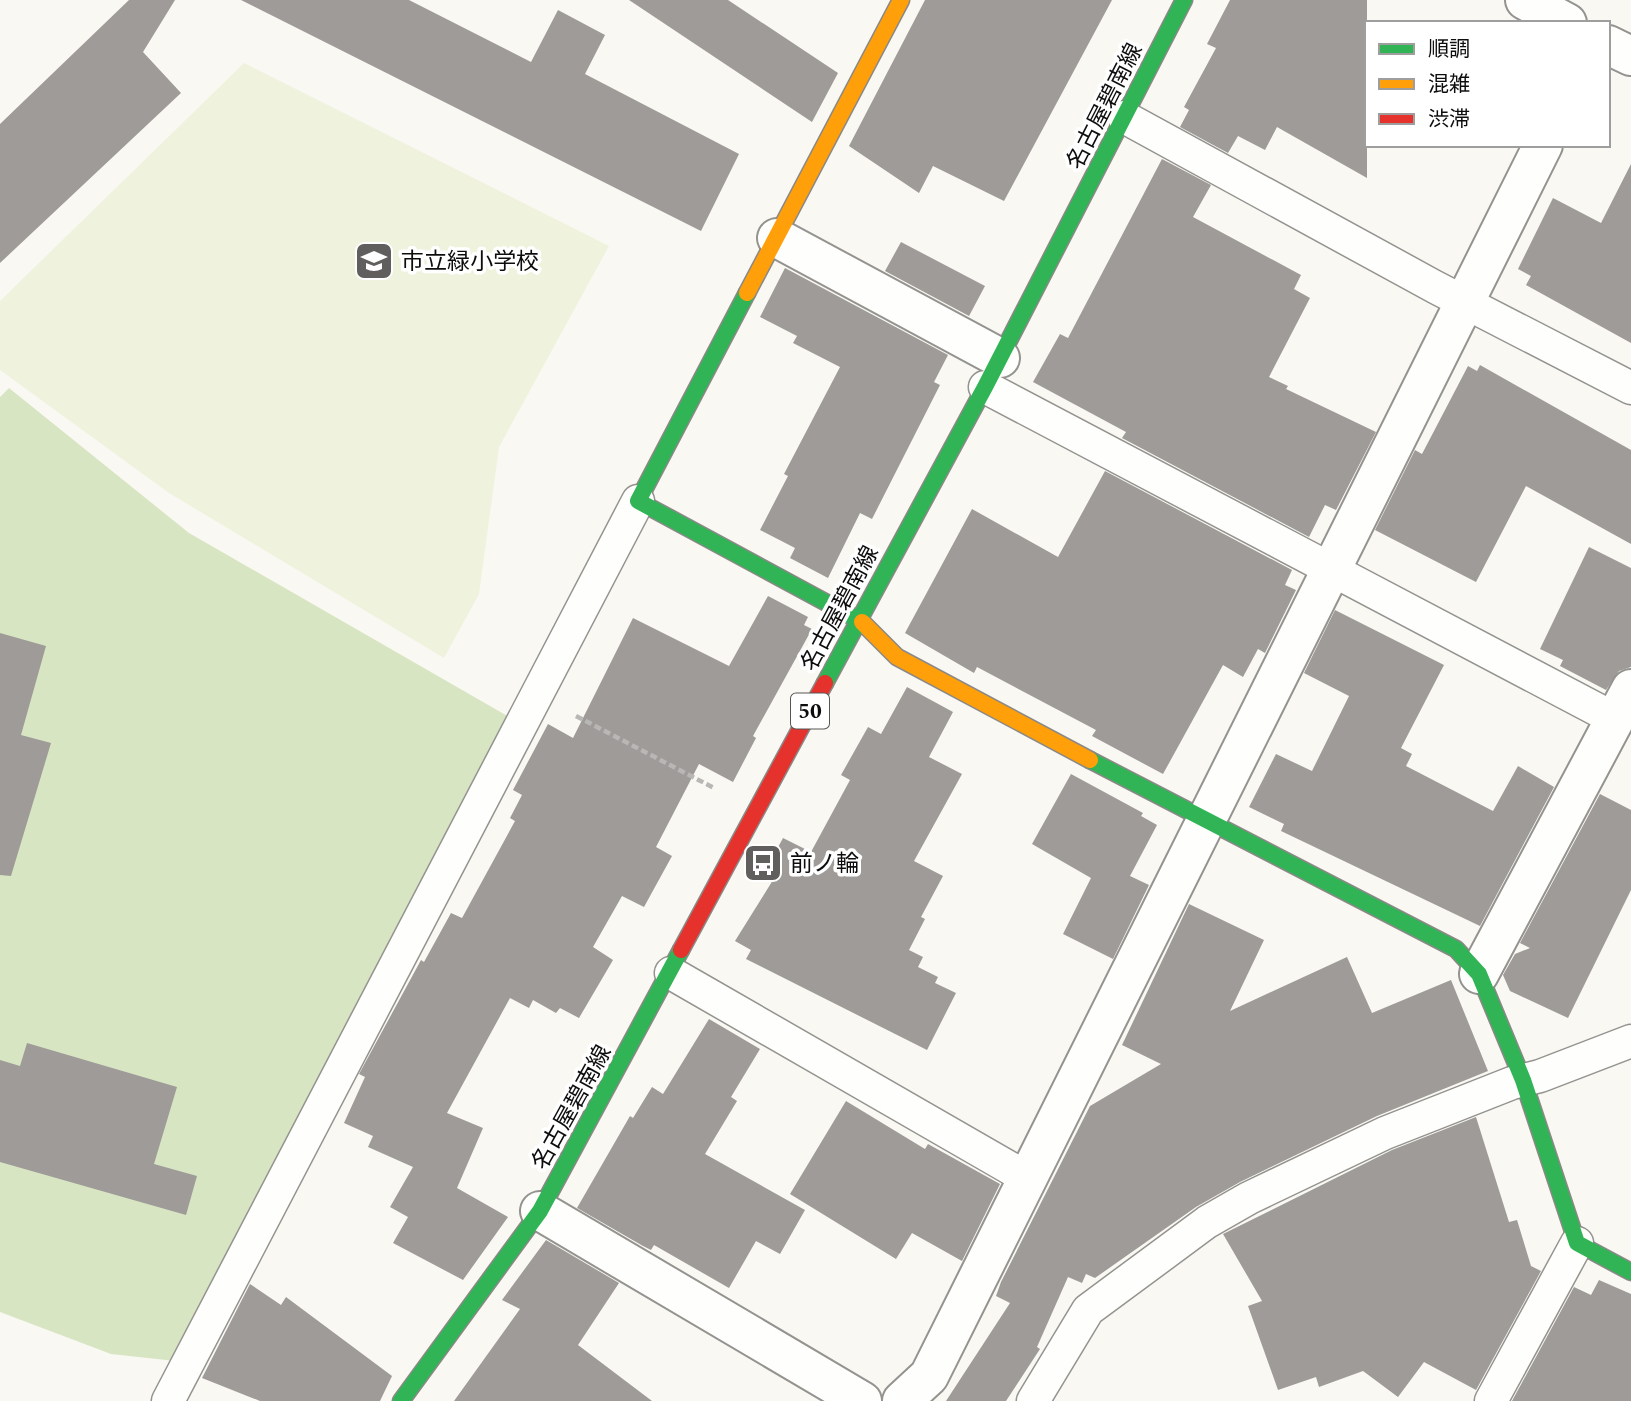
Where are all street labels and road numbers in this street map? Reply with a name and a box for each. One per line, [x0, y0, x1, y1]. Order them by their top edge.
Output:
street label: 名古屋碧南線 [1058, 37, 1152, 176]
street label: 名古屋碧南線 [792, 540, 888, 678]
road number: 50 [791, 694, 829, 728]
street label: 名古屋碧南線 [524, 1039, 621, 1177]

